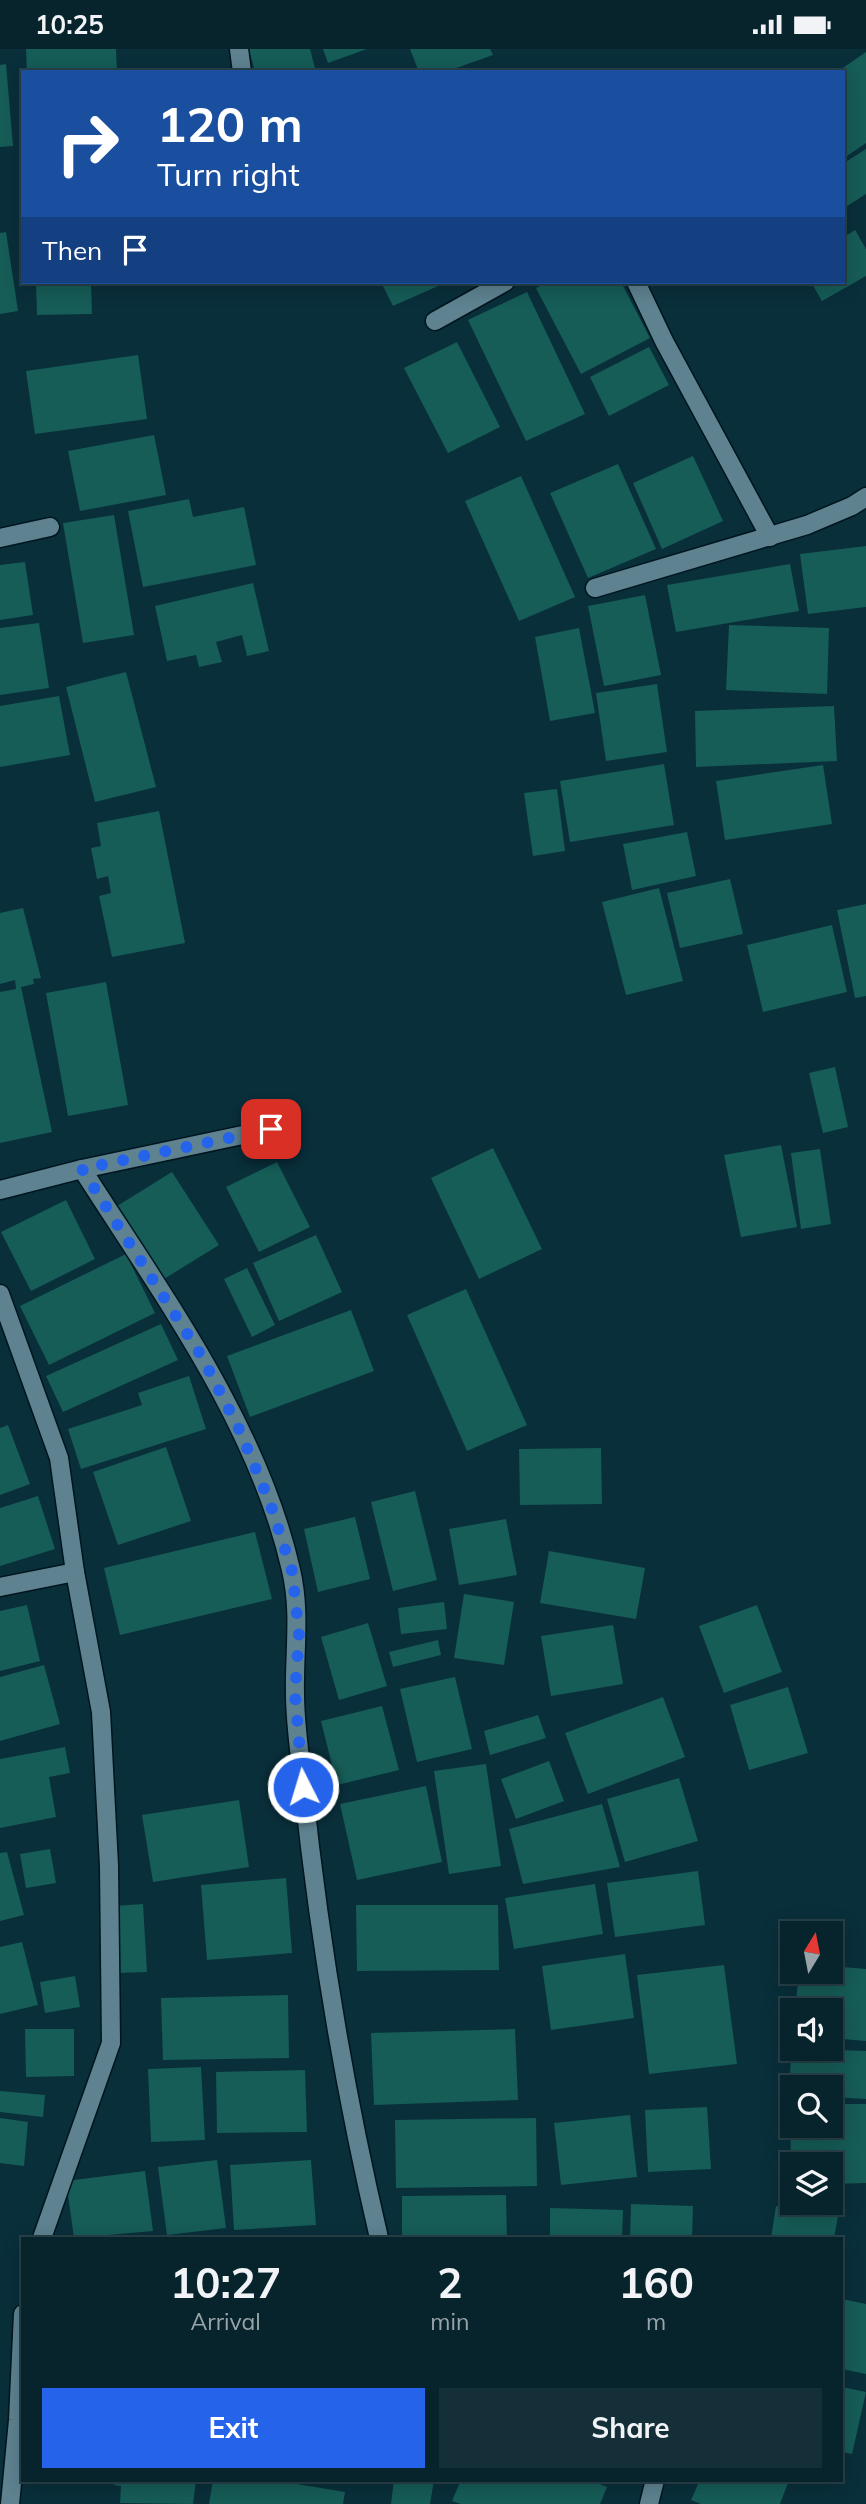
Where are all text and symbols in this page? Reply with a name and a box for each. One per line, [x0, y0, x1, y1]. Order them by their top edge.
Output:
text: 10:25 [35, 8, 104, 41]
text: 120 m [157, 93, 303, 154]
icon: right [42, 98, 133, 189]
text: Turn right [157, 154, 300, 194]
icon: arrive [116, 231, 154, 269]
text: Then [42, 234, 102, 267]
pin [241, 1099, 301, 1159]
icon: arrive [252, 1110, 290, 1148]
position arrow [266, 1750, 340, 1824]
north arrow [780, 1921, 844, 1985]
map controls [780, 1921, 843, 2215]
button: sound [780, 1998, 843, 2061]
button: search [780, 2075, 843, 2138]
button: layers [780, 2152, 843, 2215]
text: 10:27 [170, 2256, 281, 2309]
text: 2 [437, 2256, 462, 2309]
text: 160 [618, 2256, 694, 2309]
text: Arrival [190, 2307, 261, 2336]
text: min [430, 2307, 469, 2336]
text: m [646, 2307, 666, 2336]
button: Exit [42, 2388, 425, 2468]
button: Share [439, 2388, 822, 2468]

